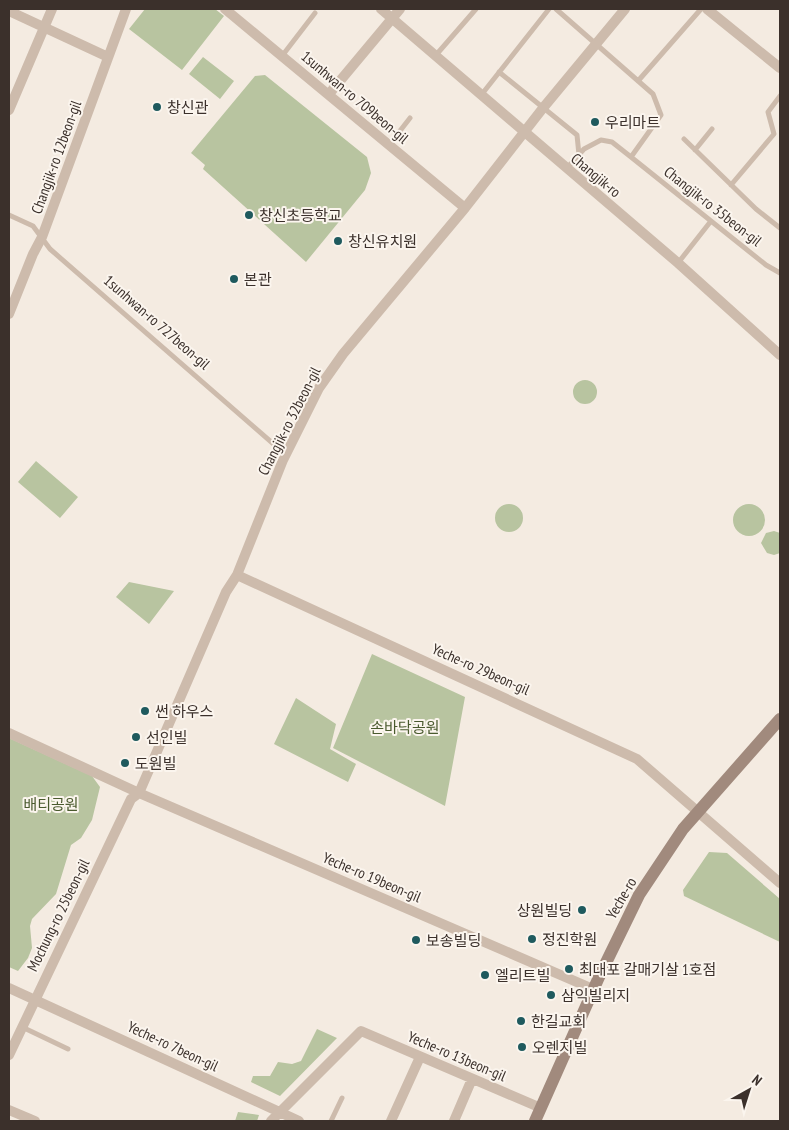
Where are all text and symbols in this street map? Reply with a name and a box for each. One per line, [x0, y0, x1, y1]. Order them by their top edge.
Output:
street label: 1sunhwan-ro 709beon-gil [297, 46, 413, 148]
street label: Changjik-ro 12beon-gil [27, 97, 85, 216]
place label: 창신관 [167, 98, 209, 117]
marker: 창신관 [151, 101, 163, 113]
place label: 우리마트 [605, 113, 660, 132]
marker: 우리마트 [589, 116, 601, 128]
street label: Changjik-ro [567, 149, 625, 201]
street label: Changjik-ro 35beon-gil [660, 162, 766, 250]
place label: 창신초등학교 [259, 206, 342, 225]
marker: 창신초등학교 [243, 209, 255, 221]
place label: 창신유치원 [348, 232, 417, 251]
marker: 창신유치원 [332, 235, 344, 247]
place label: 본관 [244, 270, 272, 289]
street label: 1sunhwan-ro 727beon-gil [100, 271, 214, 374]
marker: 본관 [228, 273, 240, 285]
street label: Changjik-ro 32beon-gil [253, 363, 325, 478]
street label: Yeche-ro 29beon-gil [429, 639, 533, 699]
place label: 썬 하우스 [155, 702, 214, 721]
marker: 썬 하우스 [139, 705, 151, 717]
park label: 손바닥공원 [370, 718, 440, 737]
place label: 선인빌 [146, 728, 187, 747]
marker: 선인빌 [130, 731, 142, 743]
place label: 도원빌 [135, 754, 176, 773]
marker: 도원빌 [119, 757, 131, 769]
park label: 배티공원 [23, 795, 79, 814]
street label: Yeche-ro 19beon-gil [320, 848, 424, 906]
street label: Mochung-ro 25beon-gil [23, 855, 94, 974]
street label: Yeche-ro [602, 874, 640, 922]
place label: 상원빌딩 [517, 901, 572, 920]
marker: 상원빌딩 [576, 904, 588, 916]
place label: 정진학원 [542, 930, 597, 949]
place label: 보송빌딩 [426, 931, 481, 950]
marker: 정진학원 [526, 933, 538, 945]
marker: 보송빌딩 [410, 934, 422, 946]
place label: 최대포 갈매기살 1호점 [579, 960, 716, 979]
marker: 최대포 갈매기살 1호점 [563, 963, 575, 975]
place label: 엘리트빌 [495, 966, 550, 985]
marker: 엘리트빌 [479, 969, 491, 981]
place label: 삼익빌리지 [561, 986, 630, 1005]
marker: 삼익빌리지 [545, 989, 557, 1001]
place label: 한길교회 [531, 1012, 586, 1031]
marker: 한길교회 [515, 1015, 527, 1027]
street label: Yeche-ro 7beon-gil [125, 1017, 222, 1076]
street label: Yeche-ro 13beon-gil [405, 1027, 509, 1085]
place label: 오렌지빌 [532, 1038, 587, 1057]
marker: 오렌지빌 [516, 1041, 528, 1053]
north arrow [724, 1065, 774, 1115]
text: N [749, 1071, 766, 1089]

